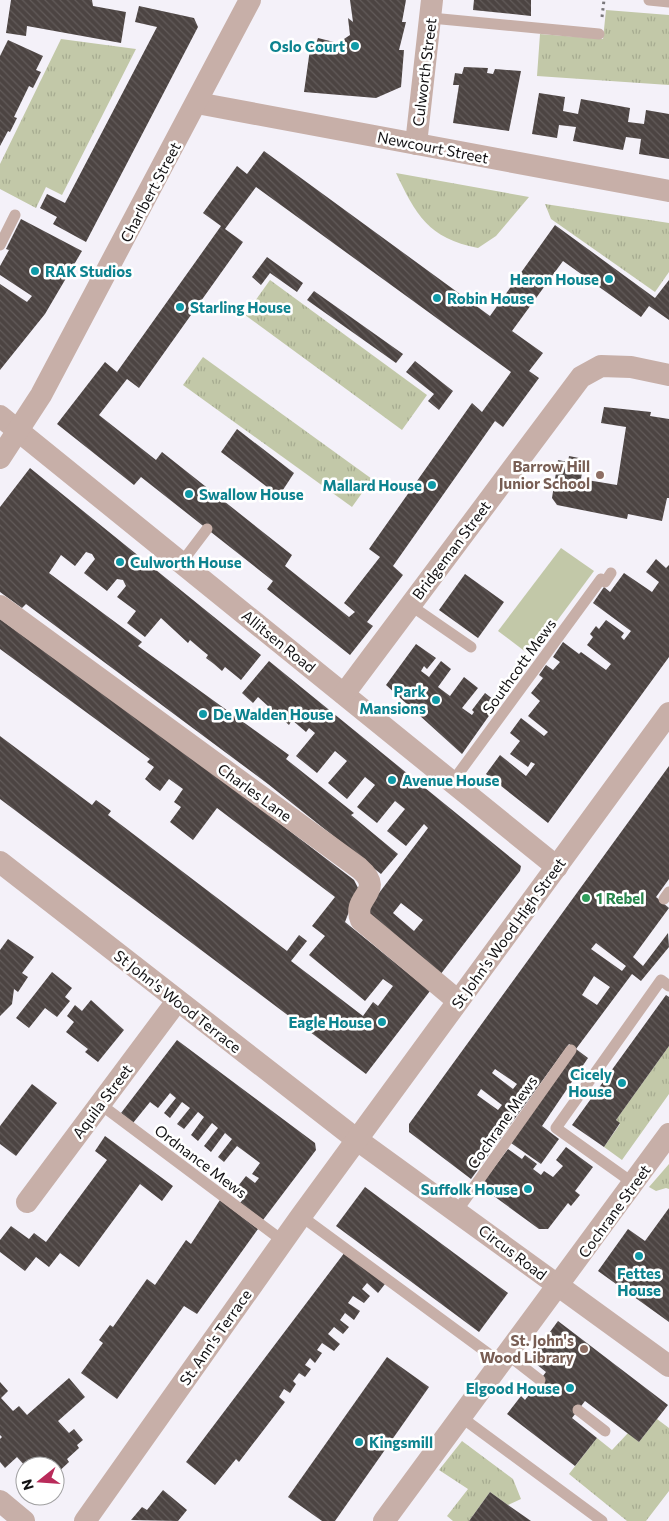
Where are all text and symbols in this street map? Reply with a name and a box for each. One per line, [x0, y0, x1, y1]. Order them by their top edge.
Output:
street label: Culworth Street [408, 17, 440, 127]
place label: Oslo Court [270, 37, 345, 55]
marker: Oslo Court [349, 40, 361, 52]
street label: Newcourt Street [376, 127, 490, 167]
street label: Charlbert Street [116, 139, 184, 245]
place label: RAK Studios [45, 262, 132, 280]
marker: RAK Studios [29, 265, 41, 277]
place label: Heron House [510, 270, 599, 288]
marker: Heron House [603, 273, 615, 285]
place label: Robin House [447, 289, 534, 307]
marker: Robin House [431, 292, 443, 304]
place label: Starling House [190, 298, 291, 316]
marker: Starling House [174, 301, 186, 313]
place label: Barrow Hill Junior School [499, 457, 590, 492]
marker: Barrow Hill Junior School [594, 469, 606, 481]
place label: Mallard House [322, 476, 422, 494]
marker: Mallard House [426, 479, 438, 491]
place label: Swallow House [199, 485, 304, 503]
marker: Swallow House [183, 488, 195, 500]
street label: Bridgeman Street [408, 497, 494, 603]
place label: Culworth House [130, 553, 242, 571]
marker: Culworth House [114, 556, 126, 568]
street label: Allitsen Road [239, 606, 319, 676]
street label: Southcott Mews [478, 615, 560, 717]
place label: Park Mansions [359, 682, 426, 717]
marker: Park Mansions [430, 694, 442, 706]
place label: De Walden House [213, 705, 334, 723]
marker: De Walden House [197, 708, 209, 720]
street label: Charles Lane [214, 759, 296, 825]
place label: Avenue House [402, 771, 500, 789]
marker: Avenue House [386, 774, 398, 786]
street label: St John's Wood High Street [447, 854, 569, 1012]
place label: 1 Rebel [596, 889, 644, 907]
marker: 1 Rebel [580, 892, 592, 904]
street label: St John's Wood Terrace [111, 946, 245, 1056]
place label: Eagle House [288, 1013, 372, 1031]
marker: Eagle House [376, 1016, 388, 1028]
street label: Aquila Street [68, 1060, 136, 1142]
place label: Cicely House [568, 1065, 613, 1100]
street label: Cochrane Mews [463, 1072, 541, 1172]
marker: Cicely House [616, 1077, 628, 1089]
street label: Ordnance Mews [151, 1120, 251, 1202]
street label: Cochrane Street [574, 1161, 654, 1261]
place label: Suffolk House [421, 1180, 518, 1198]
marker: Suffolk House [522, 1183, 534, 1195]
street label: Circus Road [475, 1221, 551, 1283]
marker: Fettes House [633, 1250, 645, 1262]
place label: Fettes House [617, 1264, 661, 1299]
street label: St. Ann's Terrace [175, 1286, 255, 1388]
place label: St. John's Wood Library [480, 1331, 575, 1366]
marker: St. John's Wood Library [578, 1343, 590, 1355]
place label: Elgood House [466, 1379, 560, 1397]
marker: Elgood House [564, 1382, 576, 1394]
place label: Kingsmill [369, 1433, 433, 1451]
marker: Kingsmill [353, 1436, 365, 1448]
north arrow [15, 1456, 65, 1506]
text: N [17, 1477, 37, 1492]

